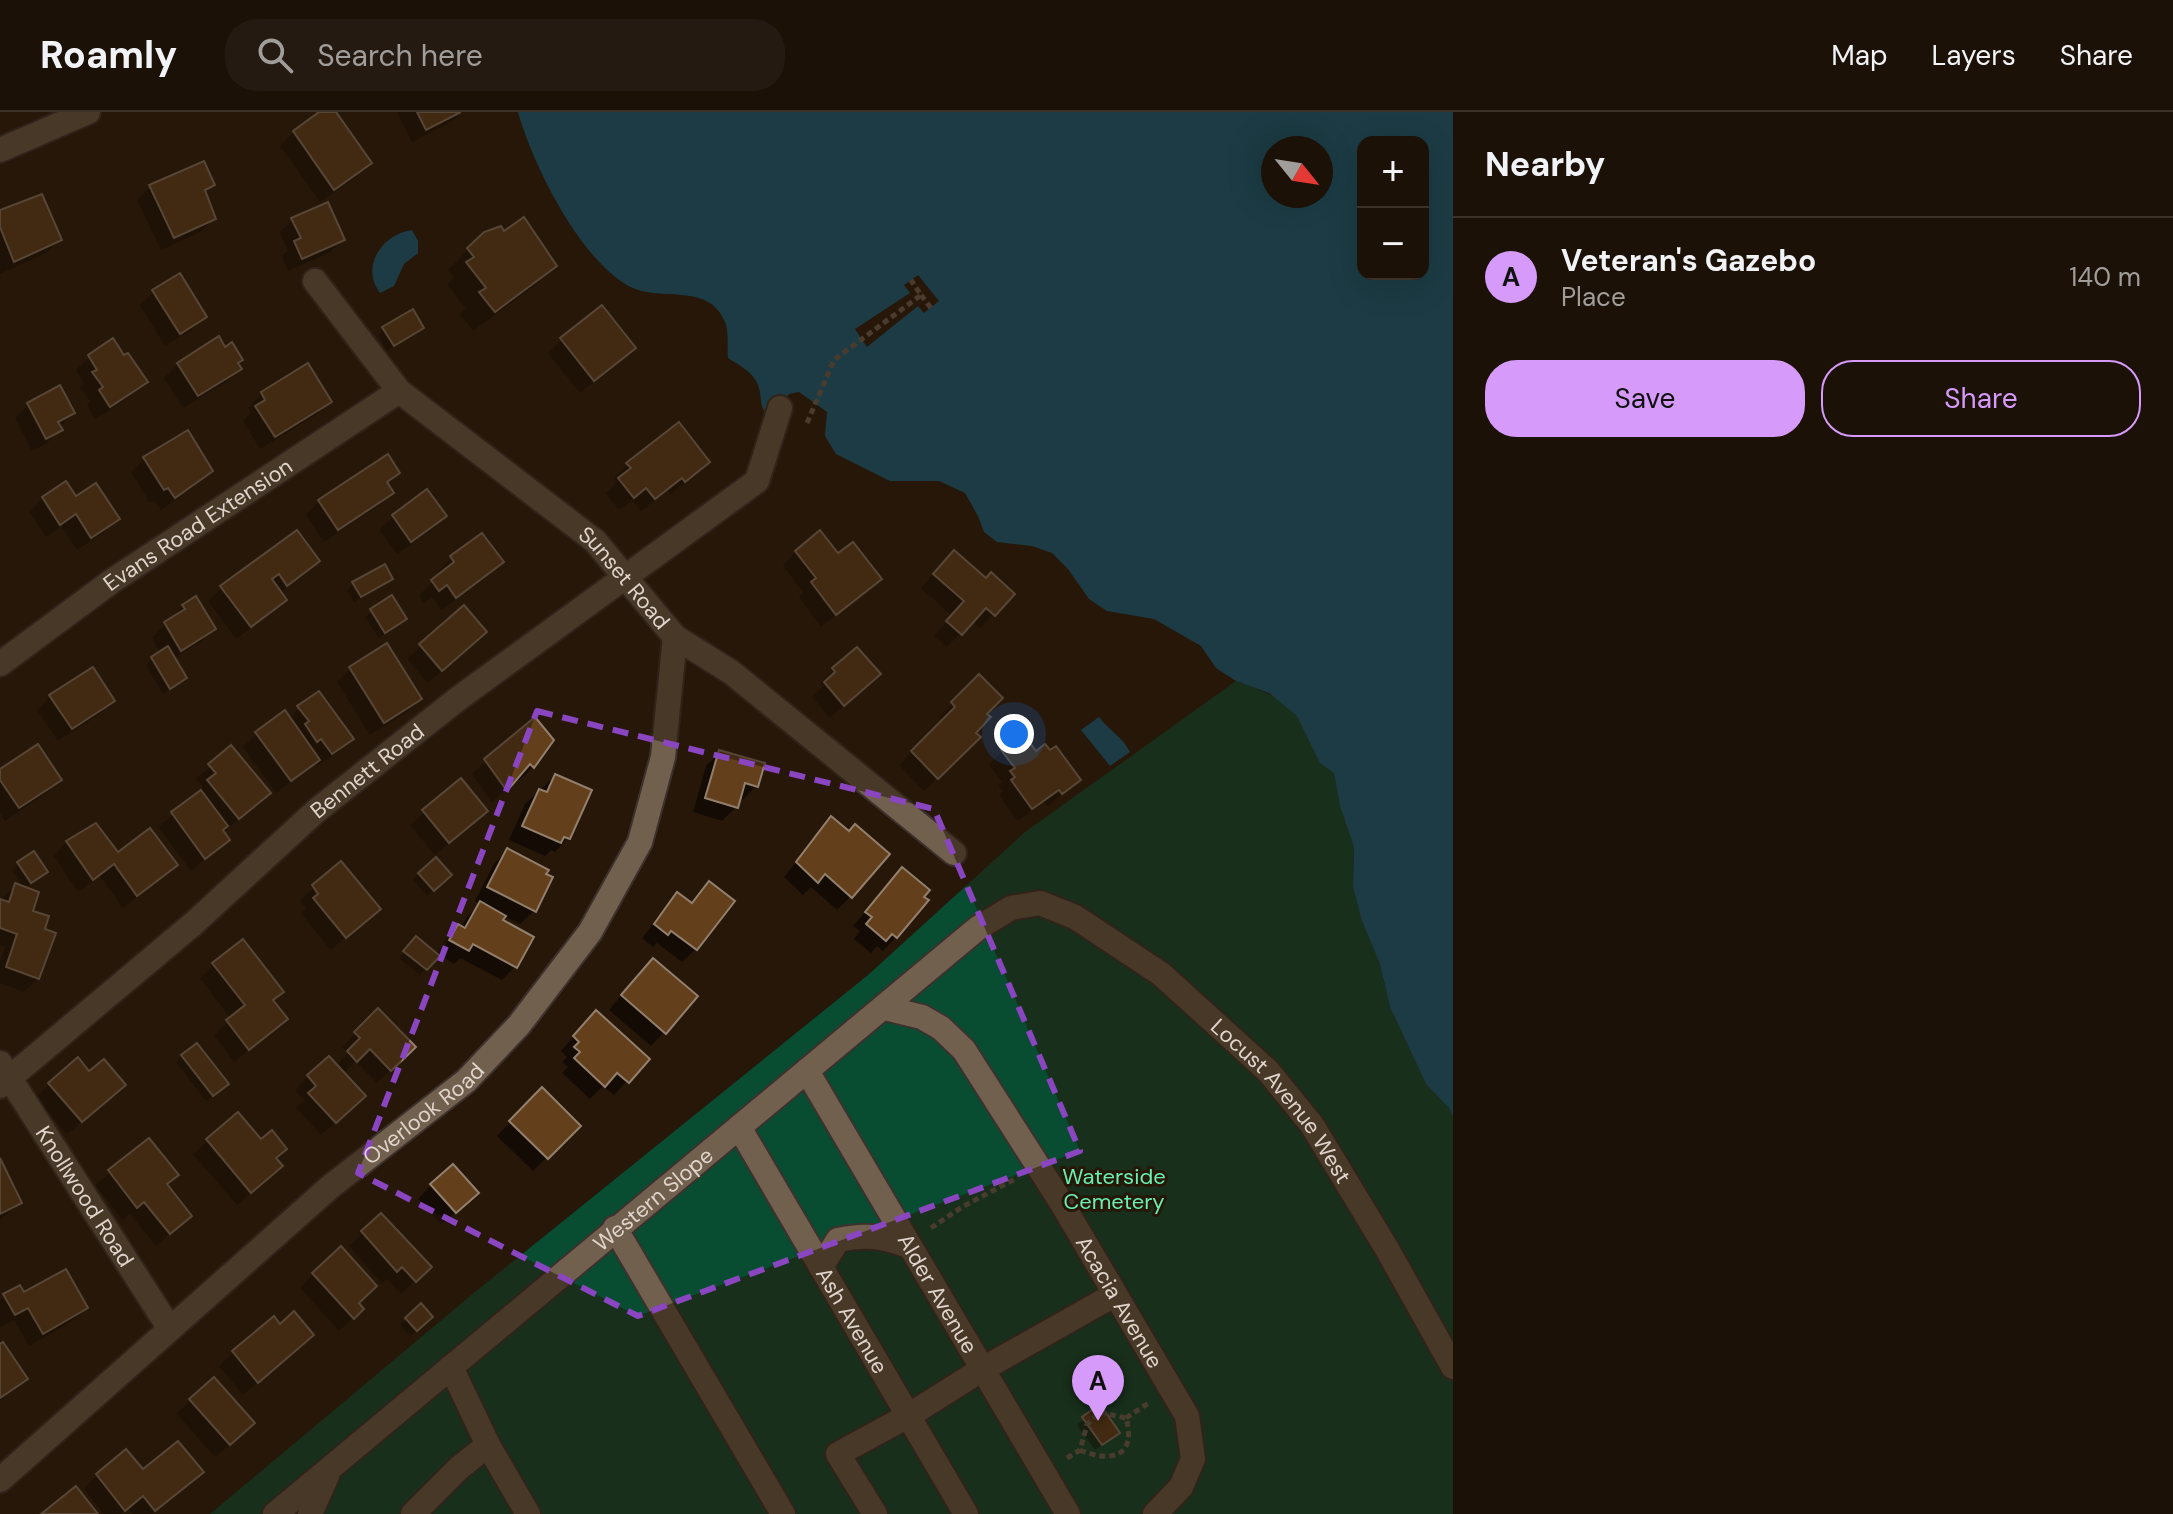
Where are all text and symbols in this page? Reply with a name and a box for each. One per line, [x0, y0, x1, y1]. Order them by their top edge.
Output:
search box [225, 19, 785, 91]
text: Roamly [40, 30, 177, 80]
icon: search [253, 33, 297, 77]
text: Search here [317, 36, 483, 75]
text: Map [1831, 37, 1888, 74]
text: Layers [1932, 37, 2016, 74]
text: Share [2060, 37, 2133, 74]
north arrow [1261, 136, 1333, 208]
map controls [1357, 136, 1429, 280]
button: + [1357, 136, 1429, 208]
text: Nearby [1485, 142, 1605, 187]
button: − [1357, 208, 1429, 280]
text: Veteran's Gazebo [1561, 241, 1816, 280]
text: A [1502, 260, 1520, 294]
text: 140 m [2069, 260, 2141, 294]
text: Place [1561, 280, 1626, 314]
button: Save [1485, 360, 1805, 437]
button: Share [1821, 360, 2141, 437]
street label: Evans Road Extension [97, 452, 298, 598]
street label: Sunset Road [573, 520, 676, 635]
your location [994, 714, 1034, 754]
street label: Bennett Road [304, 717, 430, 825]
street label: Locust Avenue West [1205, 1012, 1358, 1189]
street label: Overlook Road [357, 1057, 491, 1171]
street label: Knollwood Road [29, 1120, 140, 1272]
street label: Western Slope [587, 1141, 719, 1258]
park label: Waterside Cemetery [1062, 1162, 1166, 1216]
street label: Alder Avenue [891, 1228, 984, 1359]
street label: Acacia Avenue [1069, 1230, 1170, 1374]
street label: Ash Avenue [809, 1262, 895, 1379]
pin: A [1072, 1355, 1124, 1421]

